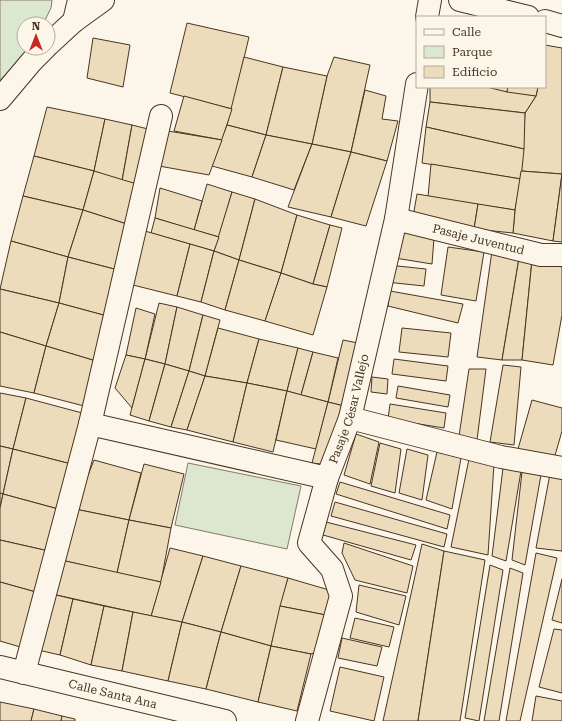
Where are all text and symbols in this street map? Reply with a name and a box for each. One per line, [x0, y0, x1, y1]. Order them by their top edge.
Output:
north arrow [16, 16, 56, 56]
legend [416, 16, 546, 88]
text: N [32, 20, 41, 33]
text: Calle [452, 25, 482, 39]
text: Parque [452, 45, 493, 59]
text: Edificio [452, 65, 497, 79]
street label: Pasaje Juventud [431, 221, 526, 258]
street label: Pasaje César Vallejo [326, 353, 372, 466]
street label: Calle Santa Ana [67, 677, 159, 712]

